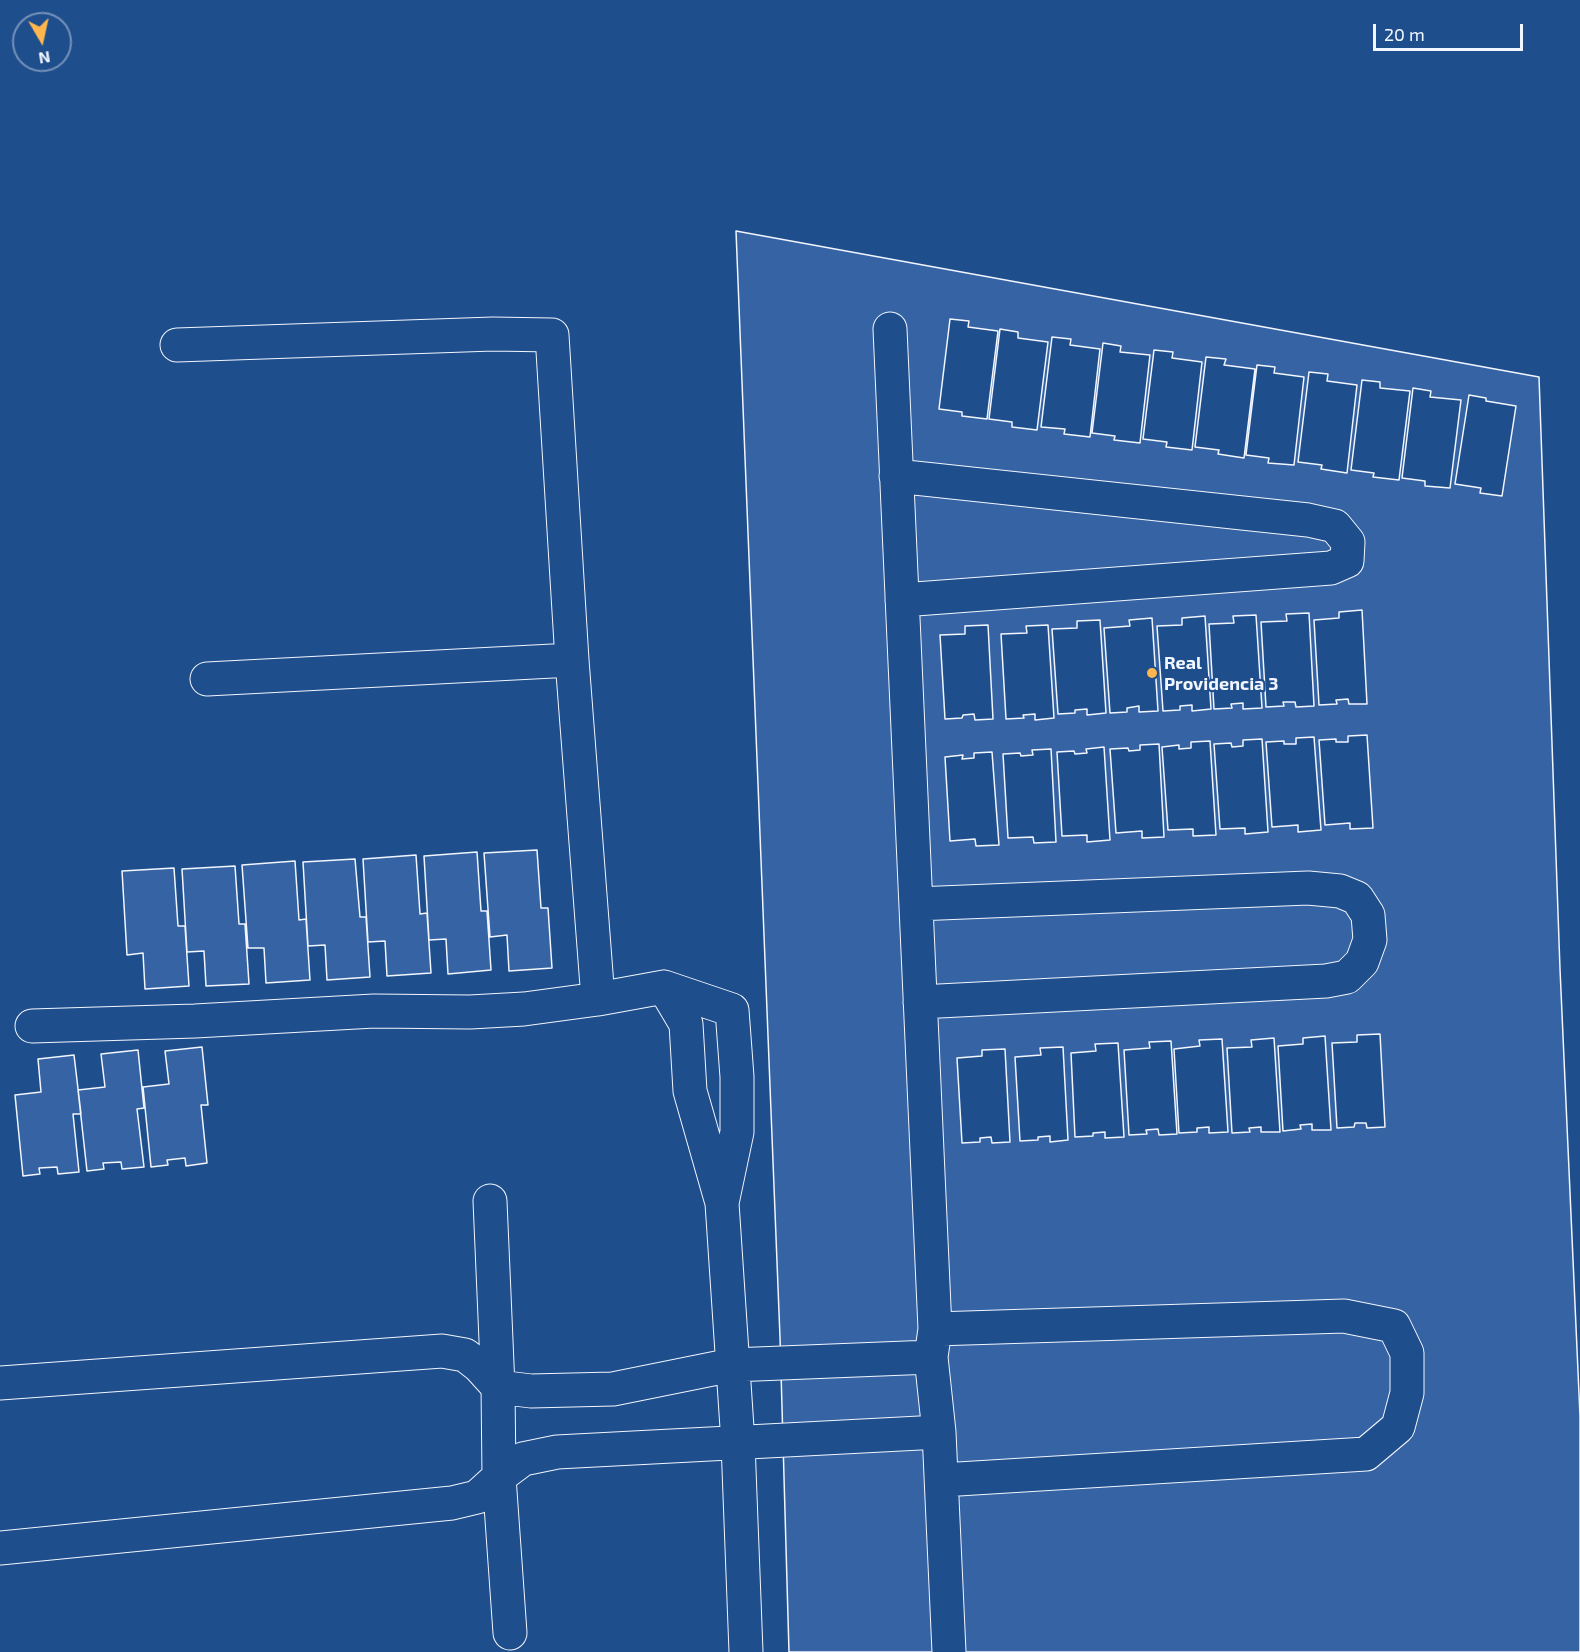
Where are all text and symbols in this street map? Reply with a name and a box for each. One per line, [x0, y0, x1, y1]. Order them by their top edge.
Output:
north arrow [12, 12, 72, 72]
scale bar [1376, 12, 1526, 50]
text: 20 m [1384, 23, 1425, 45]
text: N [37, 48, 52, 69]
place label: Real Providencia 3 [1164, 652, 1278, 694]
marker: Real Providencia 3 [1145, 666, 1159, 680]

